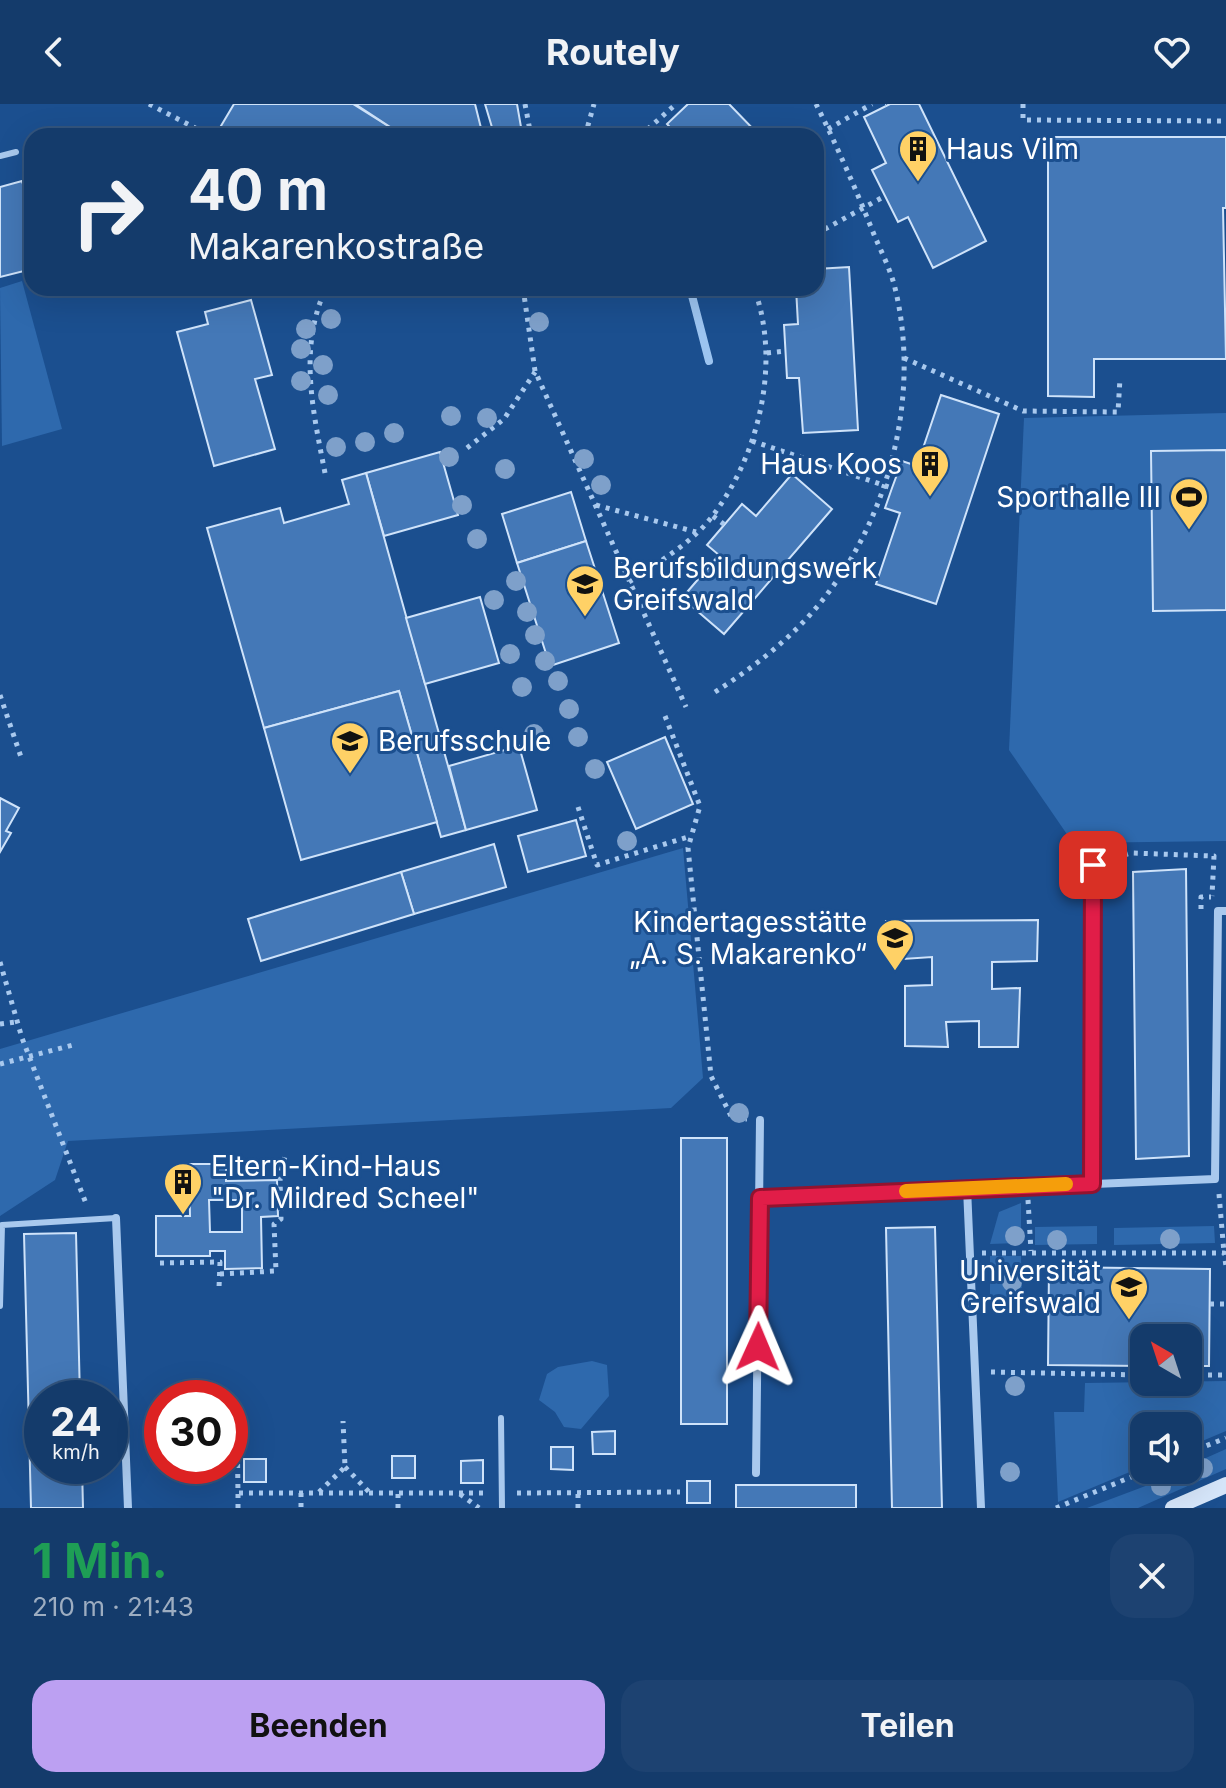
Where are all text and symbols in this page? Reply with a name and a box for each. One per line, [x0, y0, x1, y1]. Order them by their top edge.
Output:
icon: back [32, 30, 76, 74]
text: Routely [546, 30, 680, 74]
icon: heart [1150, 30, 1194, 74]
building icon: Haus Vilm [897, 128, 939, 183]
place label: Haus Vilm [946, 132, 1079, 166]
text: 40 m [188, 156, 328, 224]
icon: right [56, 160, 160, 264]
text: Makarenkostraße [188, 224, 484, 268]
building icon: Haus Koos [909, 443, 951, 498]
place label: Haus Koos [760, 447, 902, 481]
sports icon: Sporthalle III [1168, 476, 1210, 531]
place label: Sporthalle III [996, 480, 1161, 514]
place label: Berufsbildungswerk Greifswald [613, 551, 877, 617]
school or university icon: Berufsbildungswerk Greifswald [564, 563, 606, 618]
school or university icon: Berufsschule [329, 720, 371, 775]
place label: Berufsschule [378, 724, 551, 758]
pin [1059, 831, 1127, 899]
icon: arrive [1071, 843, 1115, 887]
place label: Kindertagesstätte „A. S. Makarenko“ [629, 905, 867, 971]
school or university icon: Kindertagesstätte „A. S. Makarenko“ [874, 917, 916, 972]
place label: Eltern-Kind-Haus "Dr. Mildred Scheel" [211, 1149, 479, 1215]
building icon: Eltern-Kind-Haus "Dr. Mildred Scheel" [162, 1161, 204, 1216]
place label: Universität Greifswald [959, 1254, 1101, 1320]
school or university icon: Universität Greifswald [1108, 1266, 1150, 1321]
position arrow [716, 1305, 800, 1389]
north arrow [1130, 1324, 1202, 1396]
map controls [1130, 1324, 1202, 1484]
speed limit sign: 30 [144, 1380, 248, 1484]
text: 24 [50, 1397, 102, 1446]
button: sound [1130, 1412, 1202, 1484]
text: km/h [52, 1440, 100, 1464]
text: 1 Min. [32, 1531, 168, 1590]
button: close [1110, 1534, 1194, 1618]
text: 210 m · 21:43 [32, 1591, 194, 1622]
button: Beenden [32, 1680, 605, 1772]
button: Teilen [621, 1680, 1194, 1772]

